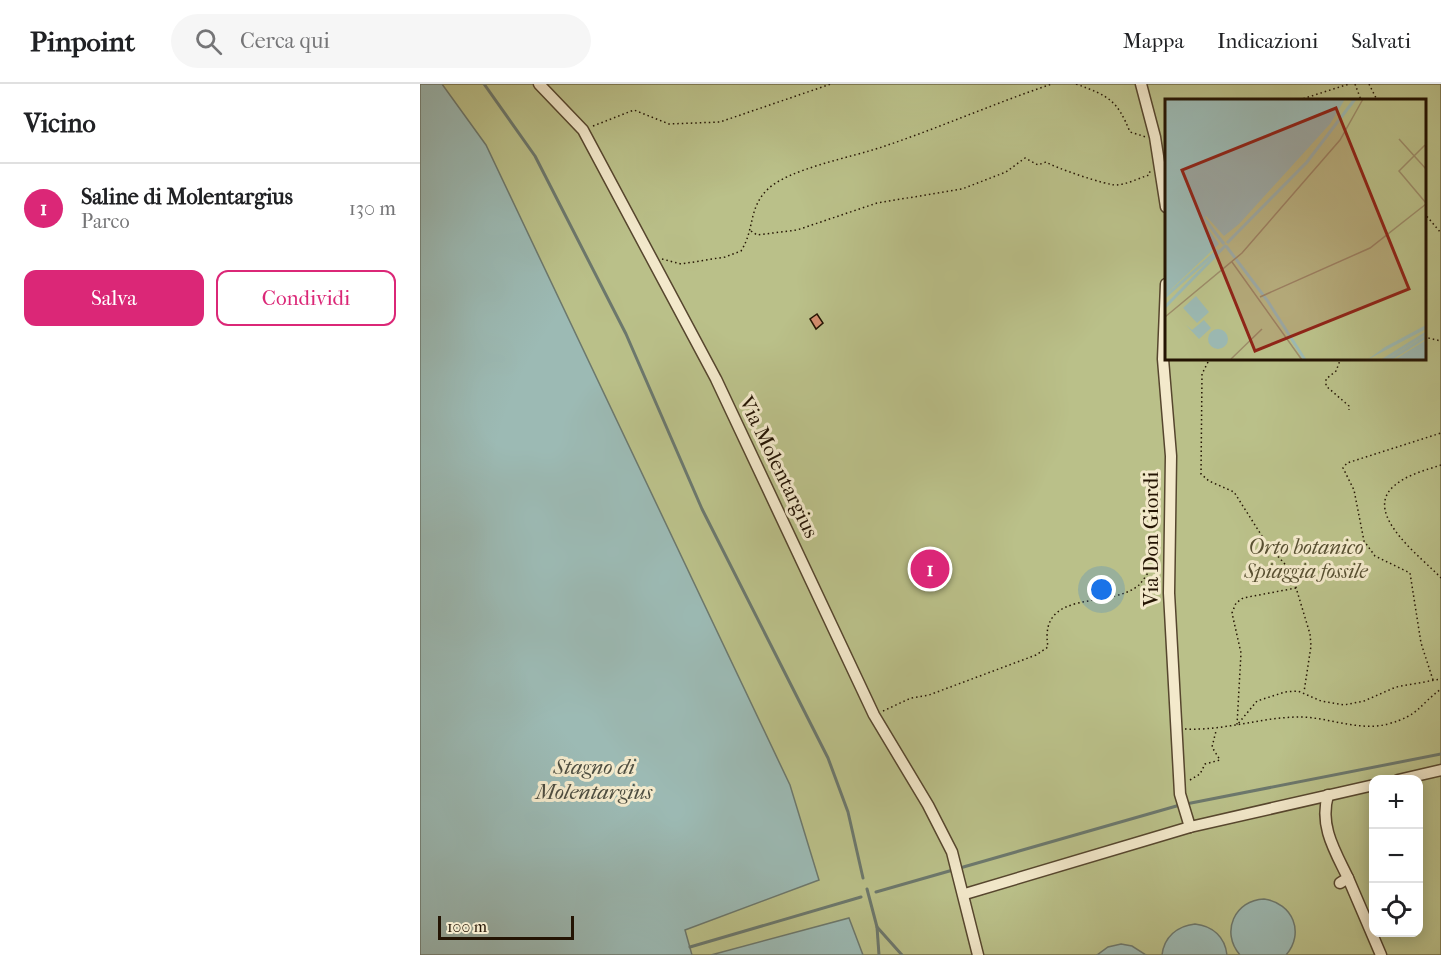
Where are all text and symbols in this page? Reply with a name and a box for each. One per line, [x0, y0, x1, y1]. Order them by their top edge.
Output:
search box [171, 14, 591, 68]
text: Pinpoint [30, 25, 135, 58]
icon: search [192, 25, 225, 58]
text: Cerca qui [240, 28, 330, 54]
text: Mappa [1123, 29, 1184, 53]
text: Indicazioni [1217, 29, 1318, 53]
text: Salvati [1351, 29, 1411, 53]
inset map [1165, 99, 1426, 360]
text: Vicino [24, 108, 96, 139]
text: Saline di Molentargius [81, 184, 293, 210]
text: 1 [40, 197, 47, 220]
text: 130 m [349, 197, 396, 220]
text: Parco [81, 210, 130, 233]
button: Salva [24, 270, 204, 326]
button: Condividi [216, 270, 396, 326]
street label: Via Molentargius [734, 391, 824, 542]
street label: Via Don Giordi [1139, 472, 1163, 607]
park label: Orto botanico Spiaggia fossile [1243, 535, 1368, 583]
pin: 1 [910, 546, 950, 592]
your location [1087, 575, 1116, 604]
water label: Stagno di Molentargius [534, 754, 654, 805]
map controls [1369, 775, 1423, 937]
button: + [1369, 775, 1423, 829]
button: − [1369, 829, 1423, 883]
button: locate [1369, 883, 1423, 937]
scale bar [438, 913, 574, 940]
text: 100 m [447, 917, 487, 936]

